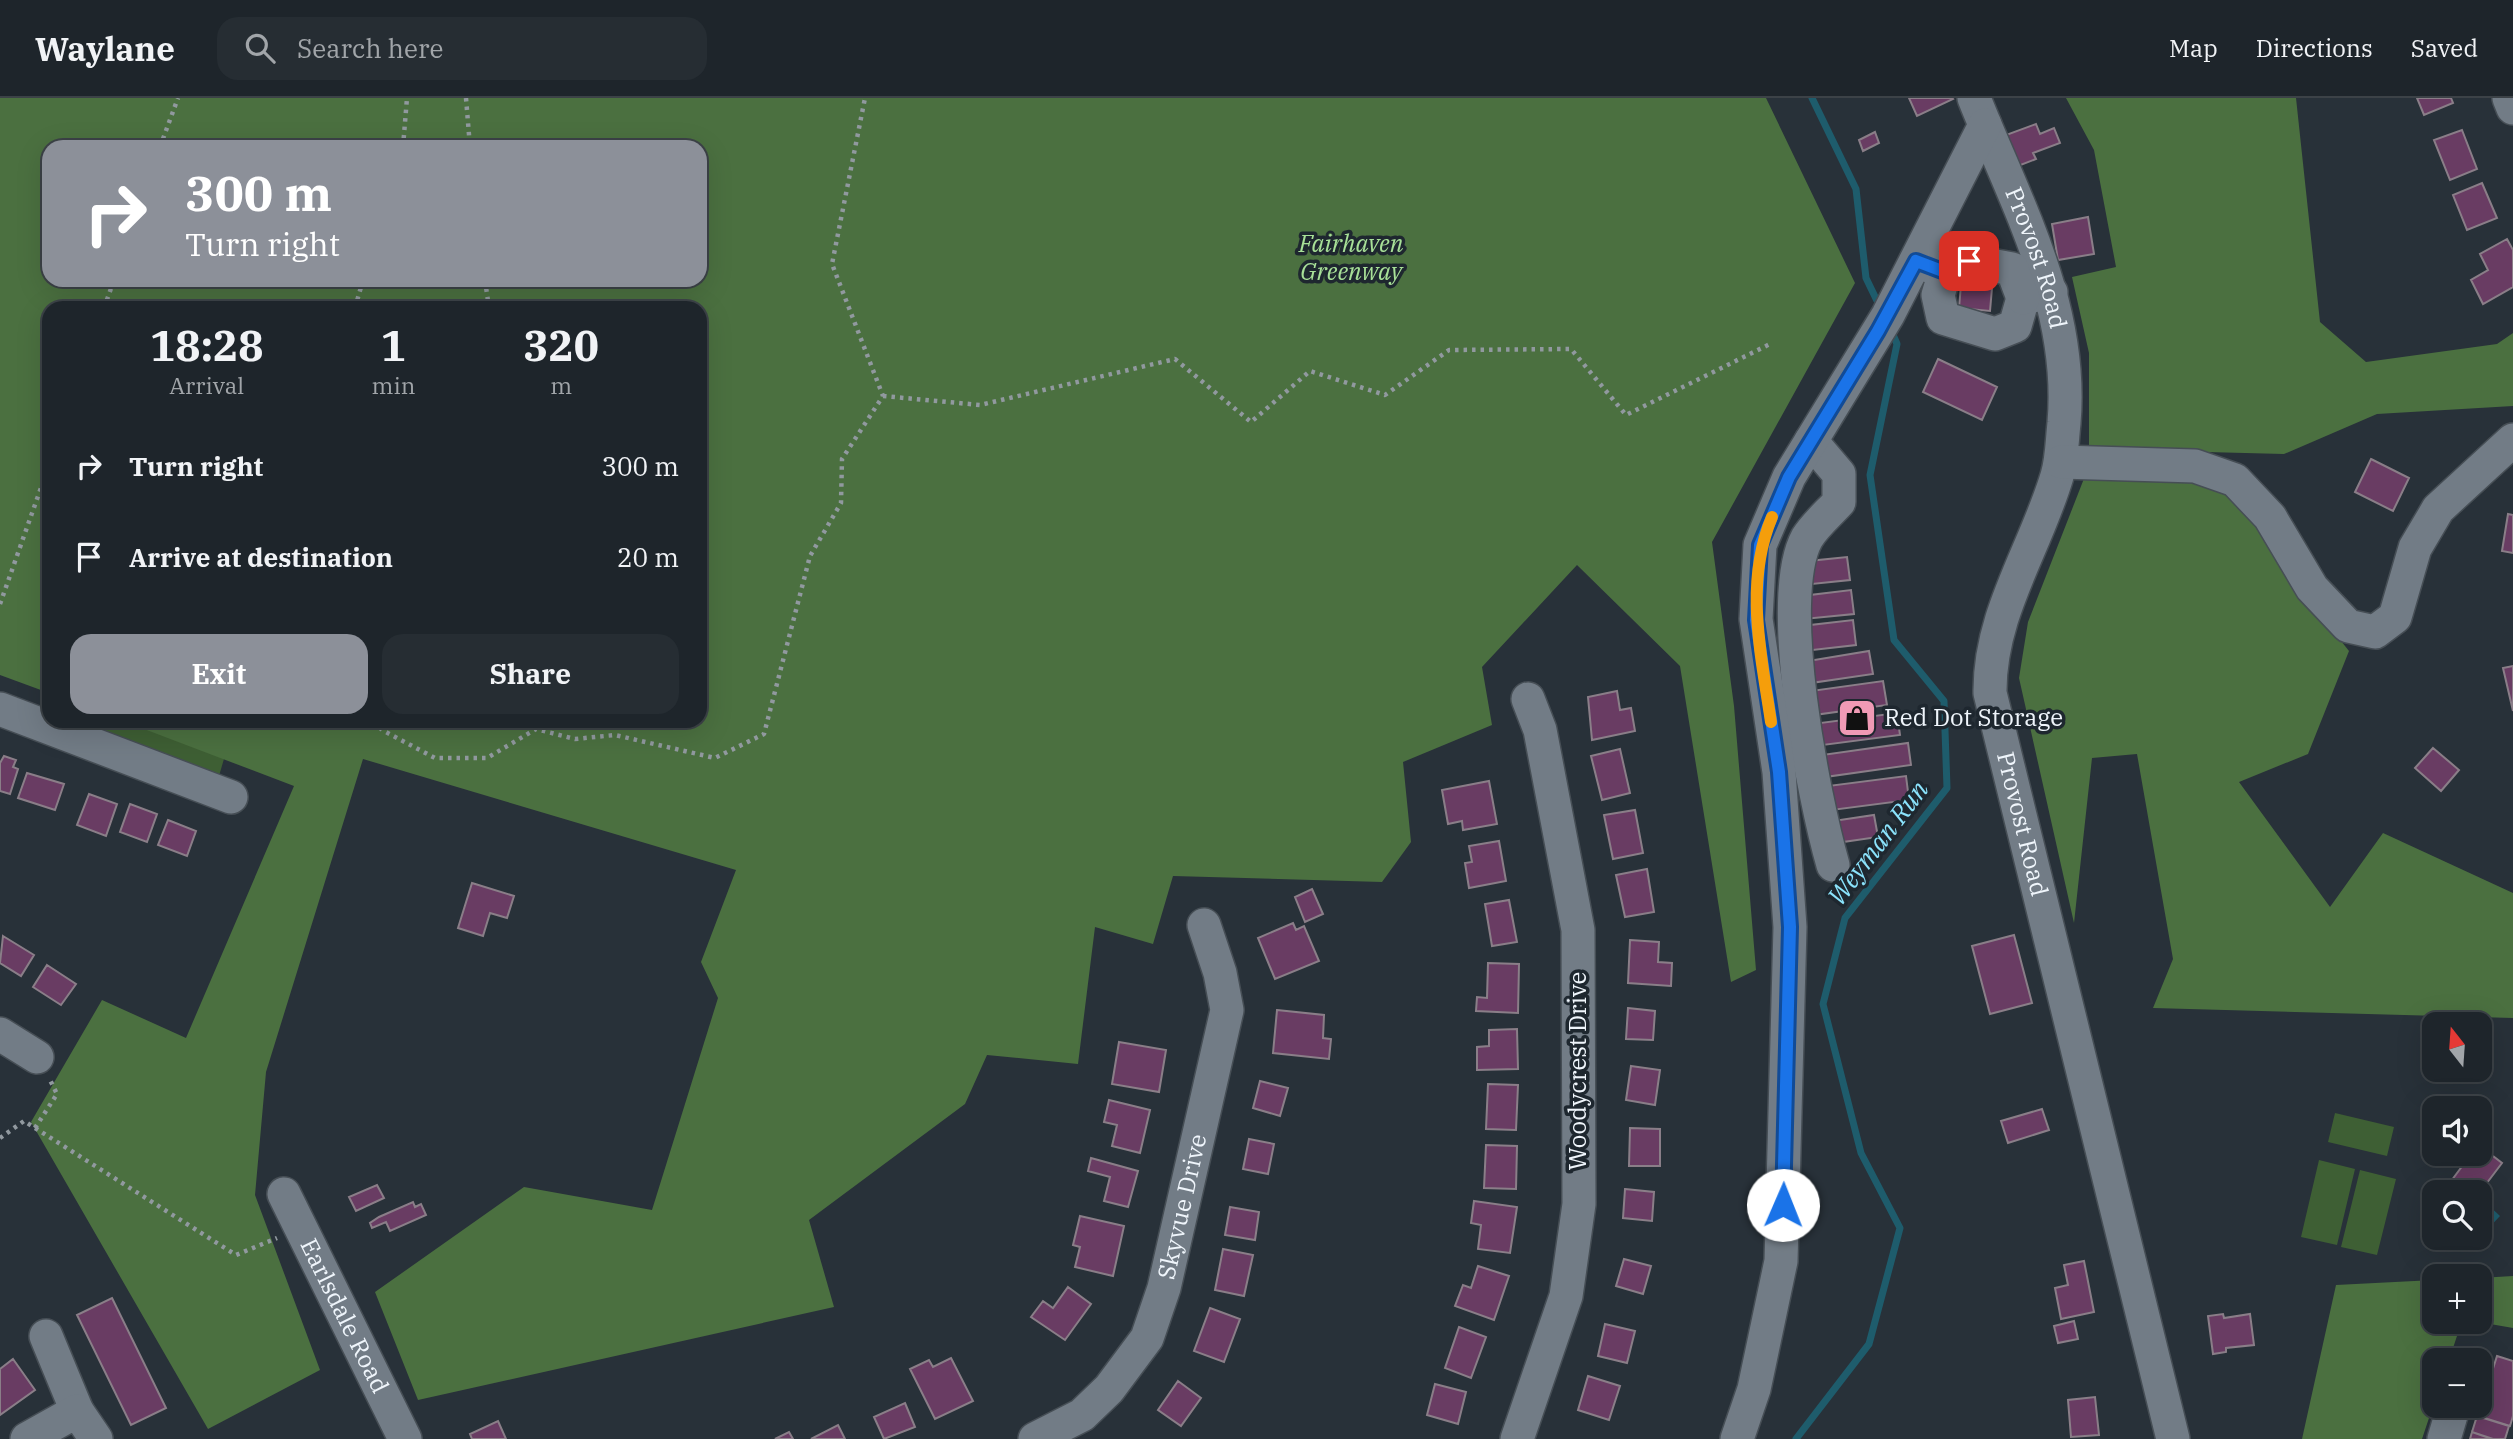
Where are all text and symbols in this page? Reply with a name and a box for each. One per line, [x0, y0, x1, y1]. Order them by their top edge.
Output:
search box [217, 17, 707, 80]
text: Waylane [35, 27, 175, 70]
icon: search [241, 29, 279, 67]
text: Search here [297, 31, 443, 65]
text: Map [2169, 32, 2218, 64]
text: Directions [2256, 32, 2373, 64]
text: Saved [2411, 32, 2478, 64]
text: 300 m [185, 161, 332, 224]
icon: right [70, 168, 161, 259]
street label: Provost Road [1998, 182, 2075, 332]
text: Turn right [185, 223, 340, 265]
park label: Fairhaven Greenway [1298, 227, 1404, 287]
pin [1939, 231, 1999, 291]
icon: arrive [1950, 242, 1988, 280]
text: 18:28 [150, 318, 264, 373]
text: 1 [381, 318, 406, 373]
text: 320 [523, 318, 599, 373]
text: Arrival [169, 370, 244, 400]
text: min [372, 370, 415, 400]
text: m [550, 370, 572, 400]
icon: right [70, 447, 108, 485]
text: Turn right [129, 449, 263, 483]
text: 300 m [601, 449, 679, 483]
icon: arrive [70, 538, 108, 576]
text: Arrive at destination [129, 540, 393, 574]
text: 20 m [617, 540, 679, 574]
button: Exit [70, 634, 368, 714]
button: Share [382, 634, 679, 714]
shop icon: Red Dot Storage [1836, 697, 1878, 739]
place label: Red Dot Storage [1884, 701, 2063, 733]
street label: Provost Road [1990, 748, 2056, 899]
water label: Weyman Run [1819, 773, 1935, 912]
street label: Woodycrest Drive [1561, 972, 1593, 1170]
north arrow [2422, 1012, 2492, 1082]
map controls [2422, 1012, 2492, 1418]
button: sound [2422, 1096, 2492, 1166]
street label: Skyvue Drive [1149, 1131, 1213, 1282]
position arrow [1746, 1168, 1820, 1242]
button: search [2422, 1180, 2492, 1250]
street label: Earlsdale Road [293, 1233, 397, 1398]
button: + [2422, 1264, 2492, 1334]
button: − [2422, 1348, 2492, 1418]

